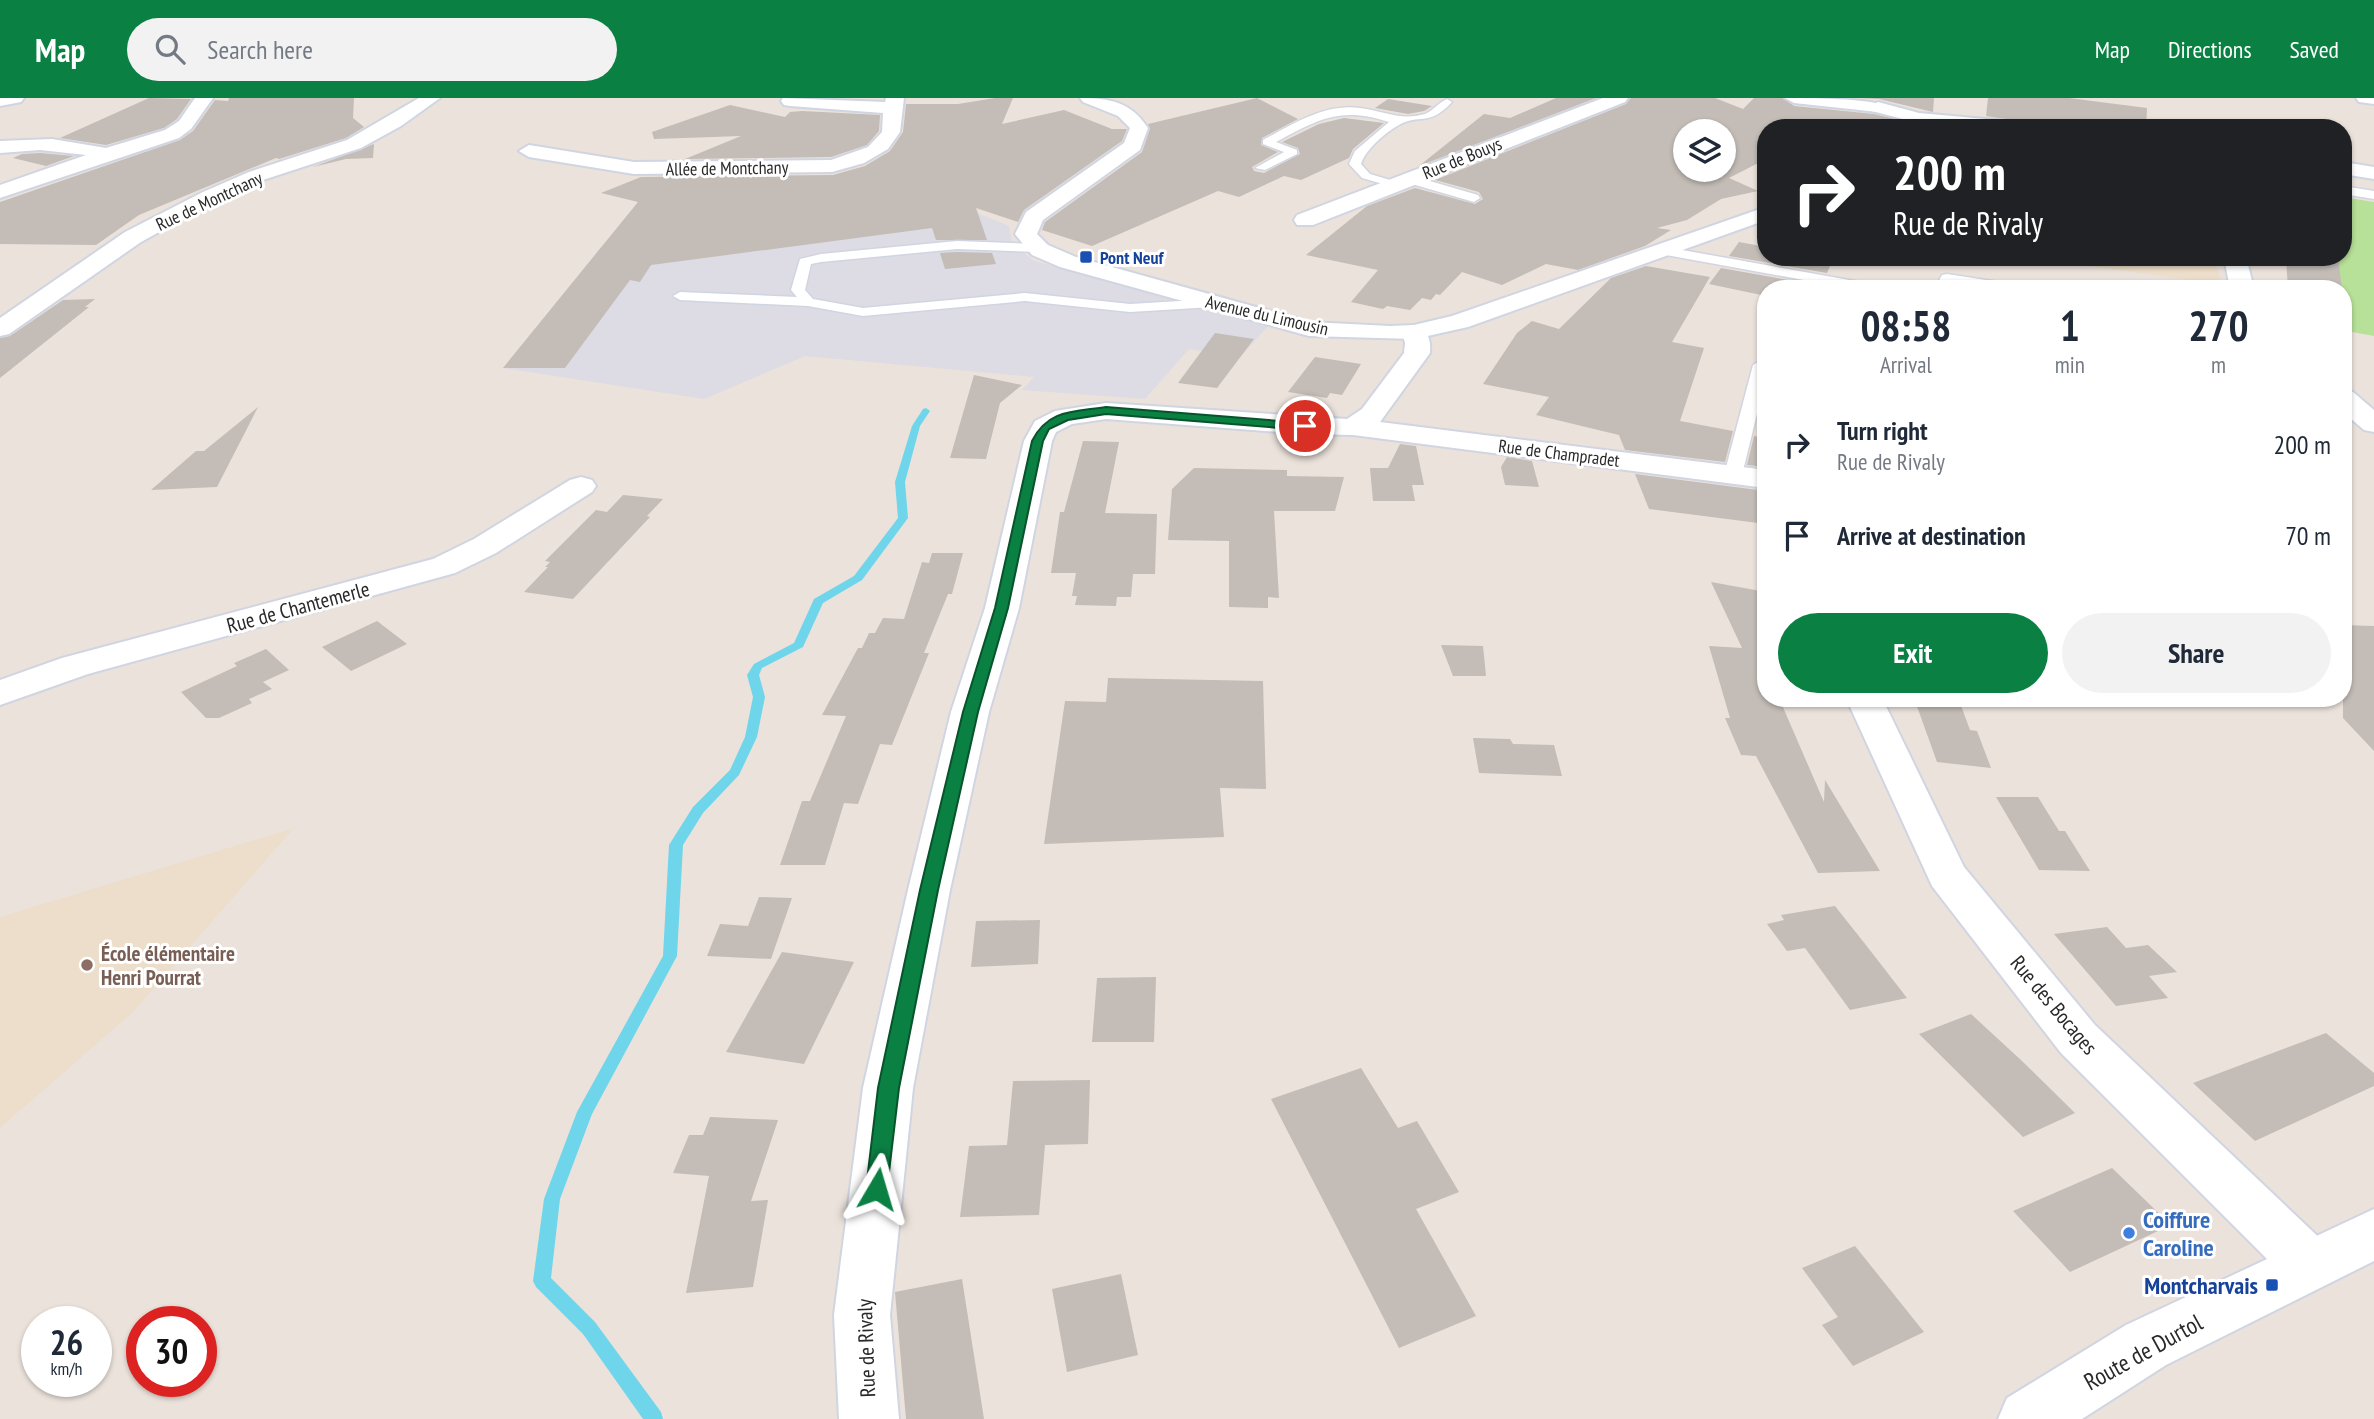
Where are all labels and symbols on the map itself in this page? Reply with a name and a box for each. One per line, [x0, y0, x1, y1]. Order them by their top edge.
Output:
street label: Rue de Bouys [1419, 132, 1505, 184]
street label: Allée de Montchany [665, 155, 789, 181]
street label: Rue de Montchany [152, 166, 266, 236]
place label: Pont Neuf [1100, 246, 1165, 269]
marker: Pont Neuf [1078, 249, 1094, 265]
street label: Avenue du Limousin [1203, 290, 1331, 340]
pin [1275, 396, 1335, 456]
street label: Rue de Champradet [1497, 434, 1621, 472]
street label: Rue de Chantemerle [224, 575, 372, 639]
place label: École élémentaire Henri Pourrat [101, 940, 235, 991]
street label: Rue des Bocages [2005, 950, 2103, 1060]
marker: École élémentaire Henri Pourrat [79, 957, 95, 973]
position arrow [840, 1152, 914, 1226]
place label: Coiffure Caroline [2143, 1204, 2214, 1263]
marker: Coiffure Caroline [2121, 1225, 2137, 1241]
place label: Montcharvais [2144, 1270, 2258, 1301]
marker: Montcharvais [2264, 1277, 2280, 1293]
street label: Rue de Rivaly [851, 1298, 881, 1398]
speed limit sign: 30 [126, 1306, 217, 1397]
street label: Route de Durtol [2078, 1307, 2208, 1397]

